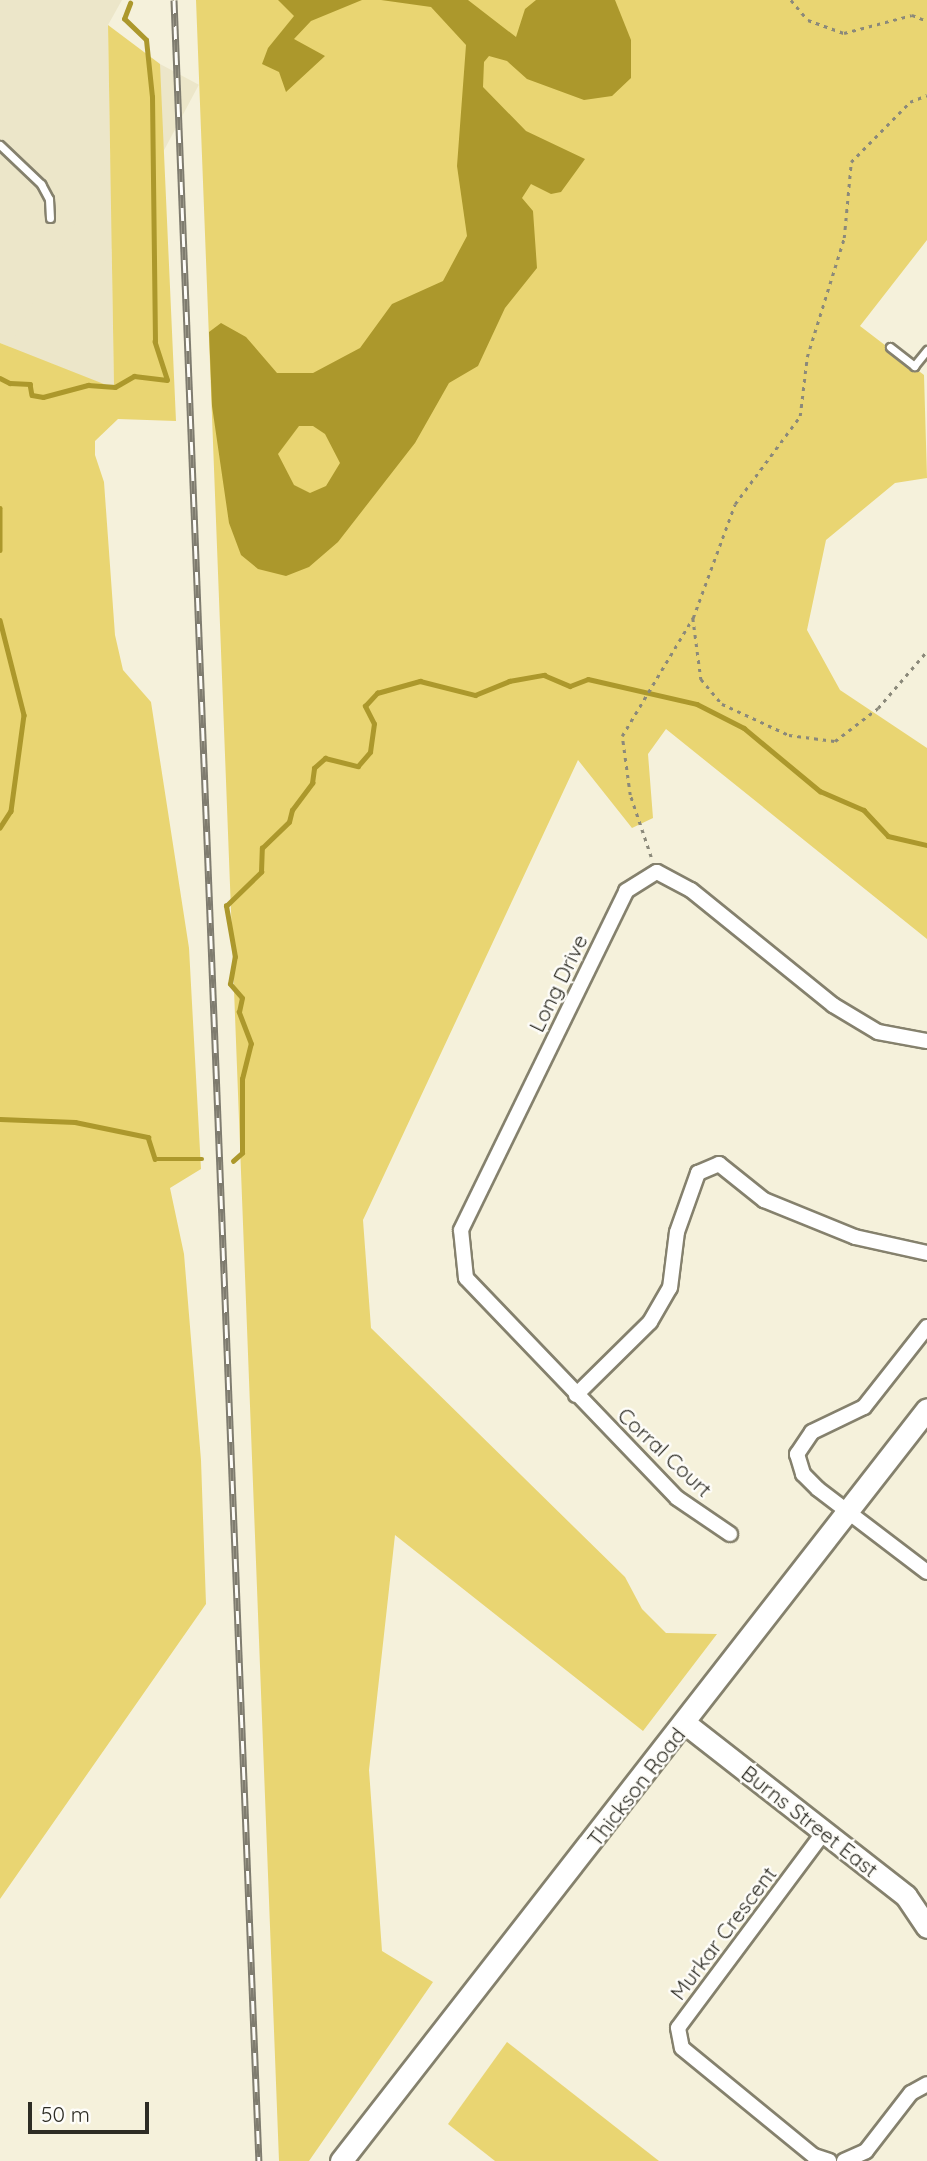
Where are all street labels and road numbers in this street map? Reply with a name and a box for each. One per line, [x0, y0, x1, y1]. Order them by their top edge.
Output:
street label: Long Drive [524, 930, 592, 1036]
street label: Corral Court [613, 1402, 717, 1502]
street label: Thickson Road [582, 1723, 690, 1851]
street label: Burns Street East [737, 1760, 883, 1882]
street label: Murkar Crescent [665, 1861, 781, 2005]

